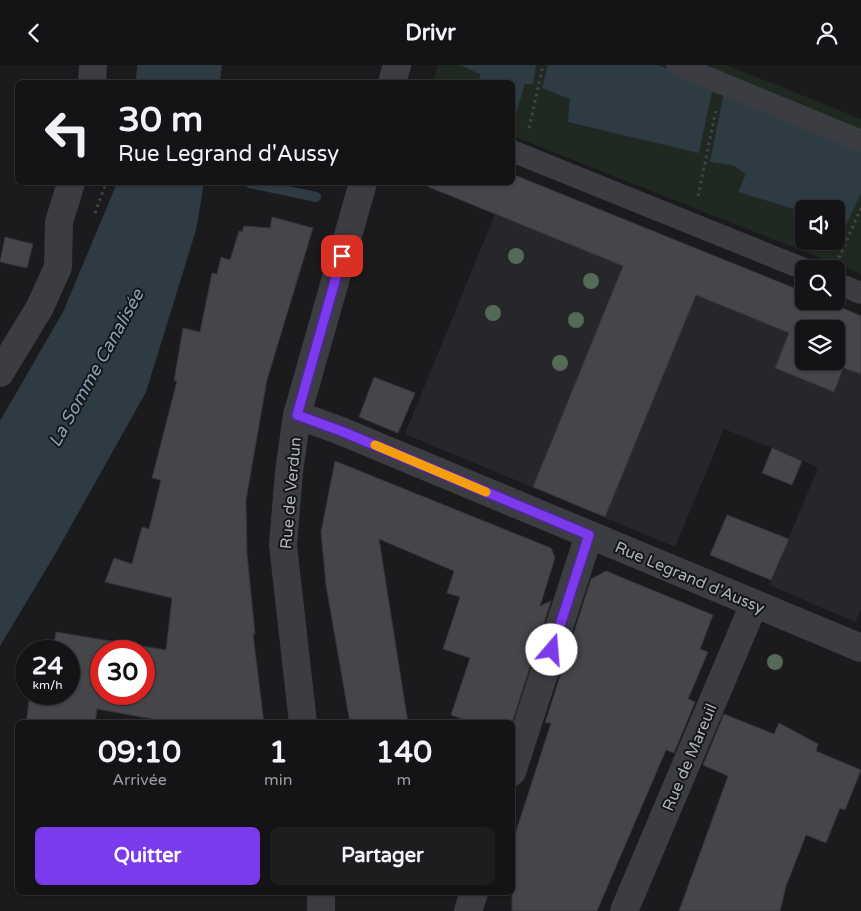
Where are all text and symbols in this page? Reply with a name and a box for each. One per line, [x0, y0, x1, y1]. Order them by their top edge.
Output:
icon: back [20, 19, 48, 47]
icon: person [813, 19, 841, 47]
text: Drivr [405, 20, 456, 46]
text: 30 m [118, 99, 203, 141]
icon: left [35, 100, 100, 165]
text: Rue Legrand d'Aussy [118, 141, 339, 167]
map controls [795, 200, 845, 370]
button: sound [795, 200, 845, 250]
pin [321, 235, 363, 277]
icon: arrive [328, 242, 356, 270]
button: search [795, 260, 845, 310]
water label: La Somme Canalisée [44, 285, 149, 451]
button: layers [795, 320, 845, 370]
street label: Rue de Verdun [276, 436, 306, 550]
street label: Rue Legrand d'Aussy [612, 537, 768, 619]
position arrow [525, 623, 577, 675]
speed limit sign: 30 [90, 640, 155, 705]
text: 24 [32, 651, 63, 681]
text: km/h [32, 678, 63, 692]
street label: Rue de Mareuil [658, 701, 722, 814]
text: 09:10 [98, 734, 181, 771]
text: 1 [269, 734, 288, 771]
text: 140 [376, 734, 432, 771]
text: Arrivée [112, 770, 167, 790]
text: min [264, 770, 293, 790]
text: m [396, 770, 411, 790]
button: Quitter [35, 827, 260, 885]
button: Partager [270, 827, 495, 885]

